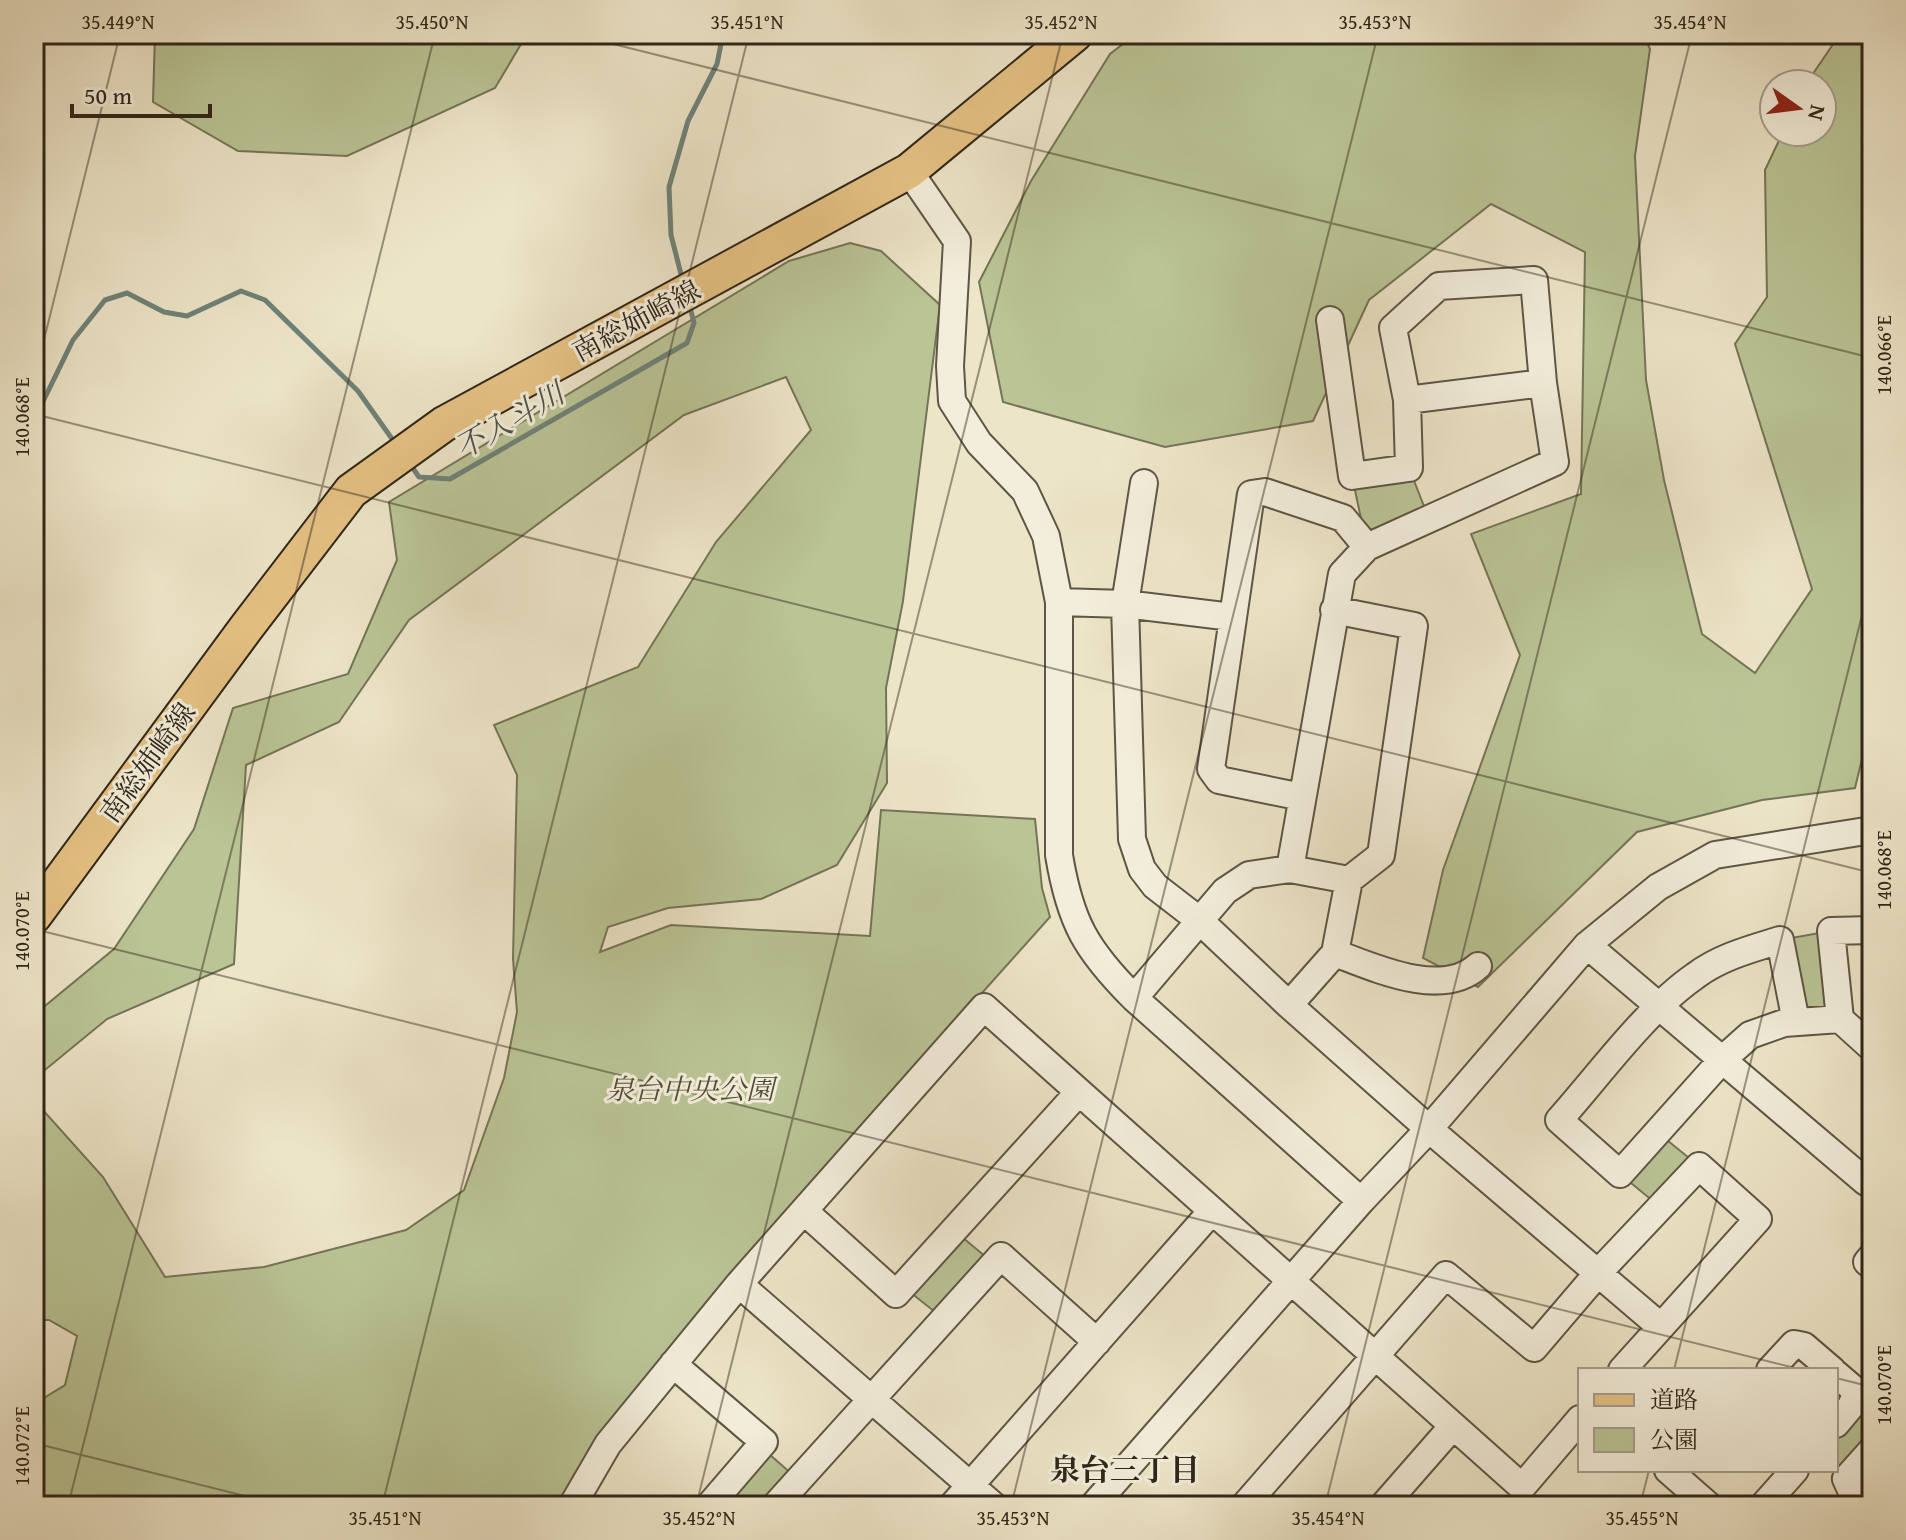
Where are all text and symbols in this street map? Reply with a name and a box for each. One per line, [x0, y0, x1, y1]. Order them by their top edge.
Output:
text: 35.449°N [81, 7, 155, 36]
text: 35.450°N [395, 7, 469, 36]
text: 35.451°N [710, 7, 784, 36]
text: 35.452°N [1024, 7, 1098, 36]
text: 35.453°N [1338, 7, 1412, 36]
text: 35.454°N [1653, 7, 1727, 36]
scale bar [72, 68, 210, 118]
north arrow [1758, 68, 1838, 148]
text: 50 m [84, 78, 132, 113]
text: N [1800, 102, 1835, 124]
street label: 南総姉崎線 [565, 269, 707, 371]
text: 140.066°E [1869, 315, 1898, 395]
water label: 不入斗川 [446, 369, 575, 469]
text: 140.068°E [7, 377, 36, 457]
street label: 南総姉崎線 [89, 693, 205, 831]
text: 140.068°E [1869, 830, 1898, 910]
text: 140.070°E [7, 891, 36, 971]
park label: 泉台中央公園 [606, 1068, 778, 1109]
text: 140.070°E [1869, 1345, 1898, 1425]
legend [1578, 1368, 1838, 1472]
text: 道路 [1650, 1382, 1698, 1417]
text: 140.072°E [7, 1406, 36, 1486]
text: 公園 [1650, 1422, 1698, 1457]
district label: 泉台三丁目 [1050, 1447, 1200, 1491]
text: 35.451°N [348, 1503, 422, 1532]
text: 35.452°N [662, 1503, 736, 1532]
text: 35.453°N [976, 1503, 1050, 1532]
text: 35.454°N [1291, 1503, 1365, 1532]
text: 35.455°N [1605, 1503, 1679, 1532]

